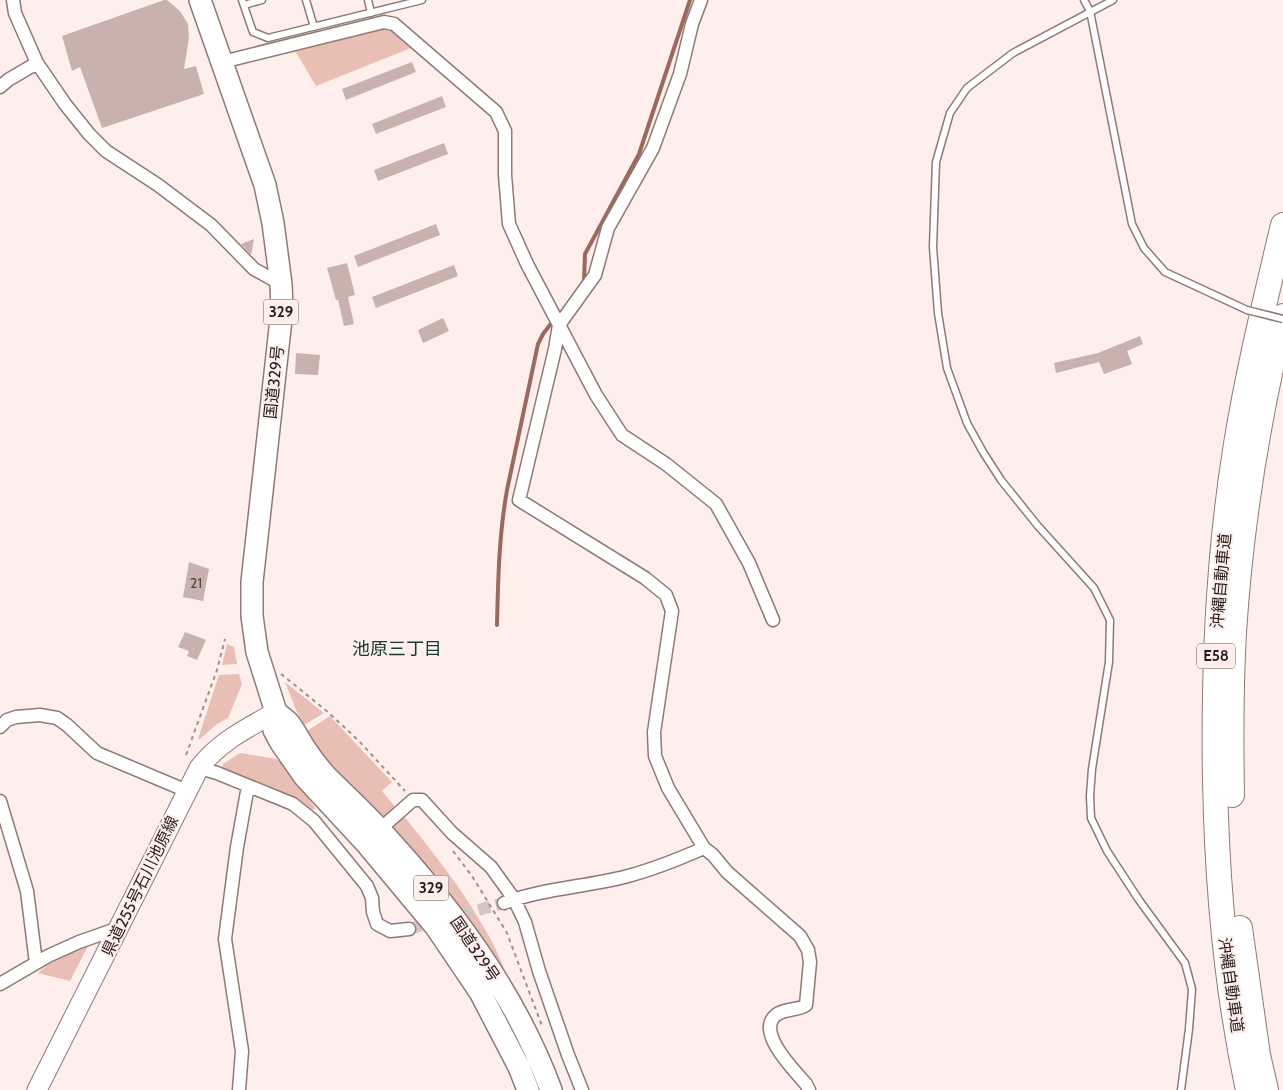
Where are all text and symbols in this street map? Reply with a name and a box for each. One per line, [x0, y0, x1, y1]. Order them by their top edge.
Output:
road number: 329 [264, 300, 298, 324]
street label: 国道329号 [261, 344, 287, 420]
street label: 沖縄自動車道 [1207, 532, 1235, 630]
house number: 21 [190, 574, 202, 592]
district label: 池原三丁目 [352, 638, 442, 660]
road number: E58 [1197, 644, 1235, 668]
street label: 県道255号石川池原線 [98, 813, 182, 959]
road number: 329 [414, 876, 448, 900]
street label: 国道329号 [446, 913, 504, 985]
street label: 沖縄自動車道 [1215, 936, 1247, 1034]

